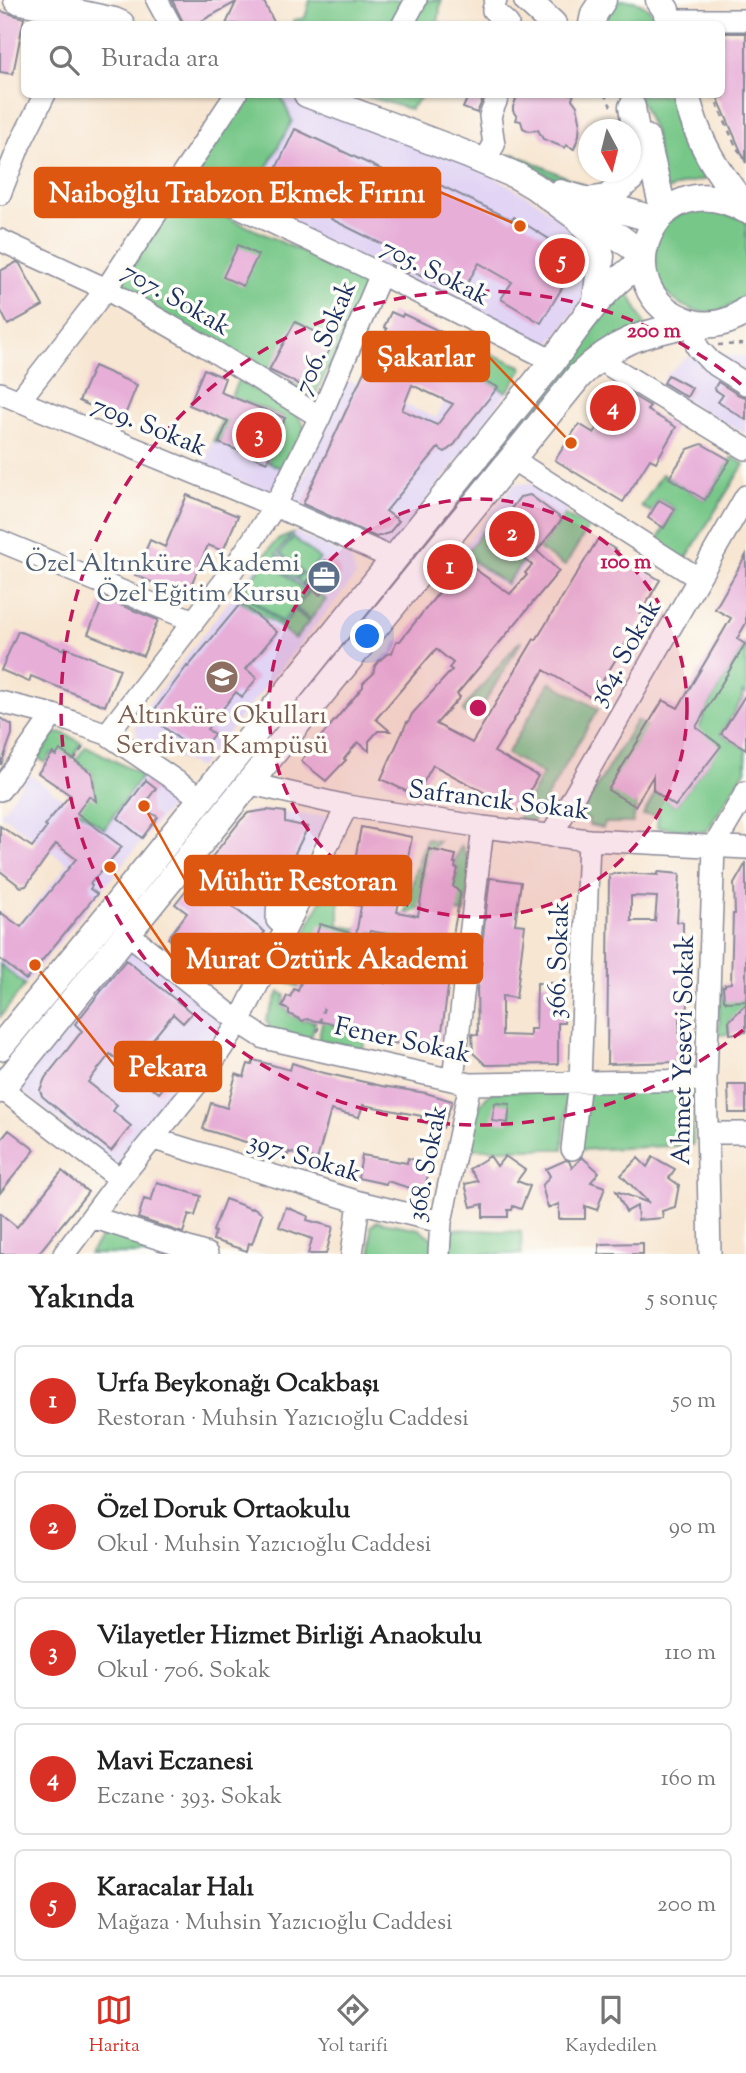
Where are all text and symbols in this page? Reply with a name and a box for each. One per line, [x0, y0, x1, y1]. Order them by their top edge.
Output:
search box [21, 21, 725, 98]
icon: search [45, 41, 83, 79]
text: Burada ara [101, 41, 219, 78]
north arrow [578, 119, 641, 182]
callout: Naiboğlu Trabzon Ekmek Fırını [35, 168, 440, 217]
text: Naiboğlu Trabzon Ekmek Fırını [49, 175, 425, 215]
street label: 705. Sokak [374, 230, 495, 316]
pin: 5 [539, 235, 585, 287]
street label: 707. Sokak [114, 254, 237, 346]
street label: 706. Sokak [286, 275, 367, 401]
text: 200 m [627, 317, 682, 347]
callout: Şakarlar [363, 332, 489, 381]
text: Şakarlar [377, 339, 476, 379]
pin: 4 [590, 382, 636, 434]
street label: 709. Sokak [86, 388, 212, 467]
pin: 3 [236, 409, 282, 461]
pin: 2 [489, 508, 535, 560]
pin: 1 [427, 541, 473, 593]
place label: Özel Altınküre Akademi Özel Eğitim Kursu [25, 546, 300, 613]
text: 100 m [601, 548, 652, 578]
office icon: Özel Altınküre Akademi Özel Eğitim Kursu [305, 558, 343, 596]
street label: 364. Sokak [581, 593, 672, 714]
your location [350, 619, 384, 653]
school or university icon: Altınküre Okulları Serdivan Kampüsü [203, 658, 241, 696]
centre of rings [466, 696, 490, 720]
place label: Altınküre Okulları Serdivan Kampüsü [116, 698, 328, 765]
street label: Safrancık Sokak [406, 772, 591, 831]
callout: Mühür Restoran [185, 856, 411, 905]
text: Mühür Restoran [199, 863, 398, 903]
street label: 366. Sokak [539, 901, 580, 1020]
callout: Murat Öztürk Akademi [172, 934, 482, 983]
street label: Ahmet Yesevi Sokak [664, 934, 705, 1166]
text: Murat Öztürk Akademi [186, 941, 468, 981]
street label: Fener Sokak [331, 1009, 474, 1074]
callout: Pekara [115, 1042, 221, 1091]
text: Pekara [129, 1049, 207, 1089]
street label: 368. Sokak [399, 1102, 458, 1225]
street label: 397. Sokak [243, 1124, 366, 1193]
text: Yakında [28, 1278, 134, 1321]
text: 5 sonuç [647, 1283, 718, 1316]
text: Urfa Beykonağı Ocakbaşı [97, 1366, 380, 1403]
text: 1 [49, 1385, 57, 1418]
text: 50 m [672, 1385, 716, 1418]
text: Restoran · Muhsin Yazıcıoğlu Caddesi [97, 1403, 469, 1436]
text: Özel Doruk Ortaokulu [97, 1492, 350, 1529]
text: 2 [48, 1511, 58, 1544]
text: 90 m [669, 1511, 716, 1544]
text: Okul · Muhsin Yazıcıoğlu Caddesi [97, 1529, 431, 1562]
text: Vilayetler Hizmet Birliği Anaokulu [97, 1618, 482, 1655]
text: 3 [48, 1637, 58, 1670]
text: 110 m [665, 1637, 716, 1670]
text: Okul · 706. Sokak [97, 1655, 271, 1688]
text: Mavi Eczanesi [97, 1744, 253, 1781]
text: 4 [47, 1763, 59, 1796]
text: 160 m [661, 1763, 716, 1796]
text: Eczane · 393. Sokak [97, 1781, 282, 1814]
text: Karacalar Halı [97, 1870, 254, 1907]
text: 5 [49, 1889, 57, 1922]
text: 200 m [657, 1889, 716, 1922]
text: Mağaza · Muhsin Yazıcıoğlu Caddesi [97, 1907, 453, 1940]
tab: Harita [89, 1991, 140, 2060]
tab: Yol tarifi [317, 1991, 388, 2060]
tab: Kaydedilen [565, 1991, 657, 2060]

